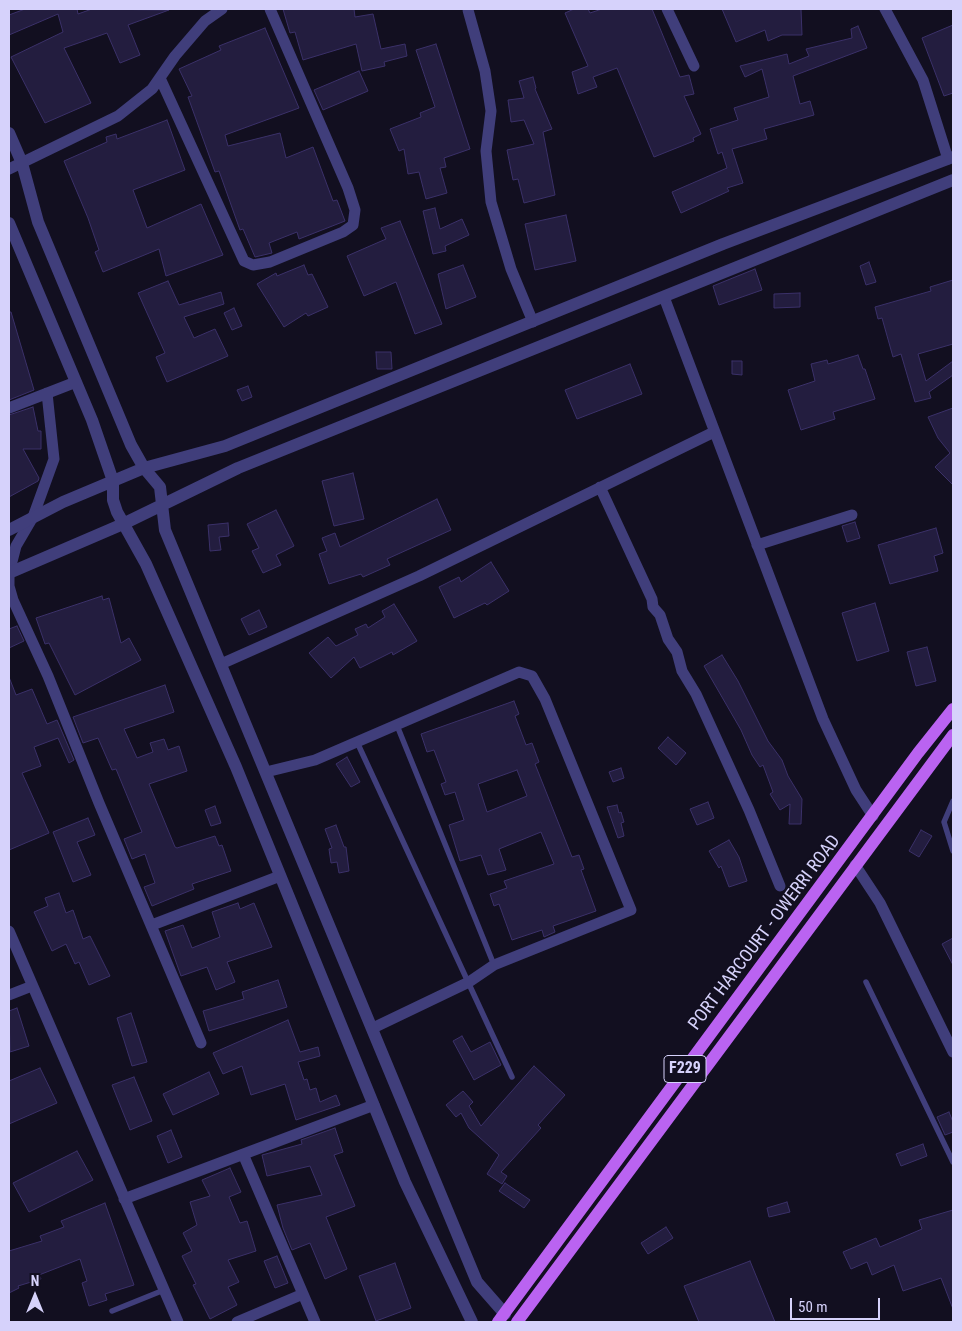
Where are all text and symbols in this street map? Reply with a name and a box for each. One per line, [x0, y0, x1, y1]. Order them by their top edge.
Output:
street label: PORT HARCOURT - OWERRI ROAD [685, 831, 845, 1035]
road number: F229 [664, 1056, 706, 1082]
north arrow [10, 1271, 60, 1321]
text: N [31, 1273, 39, 1289]
scale bar [792, 1288, 882, 1320]
text: 50 m [798, 1298, 828, 1316]

